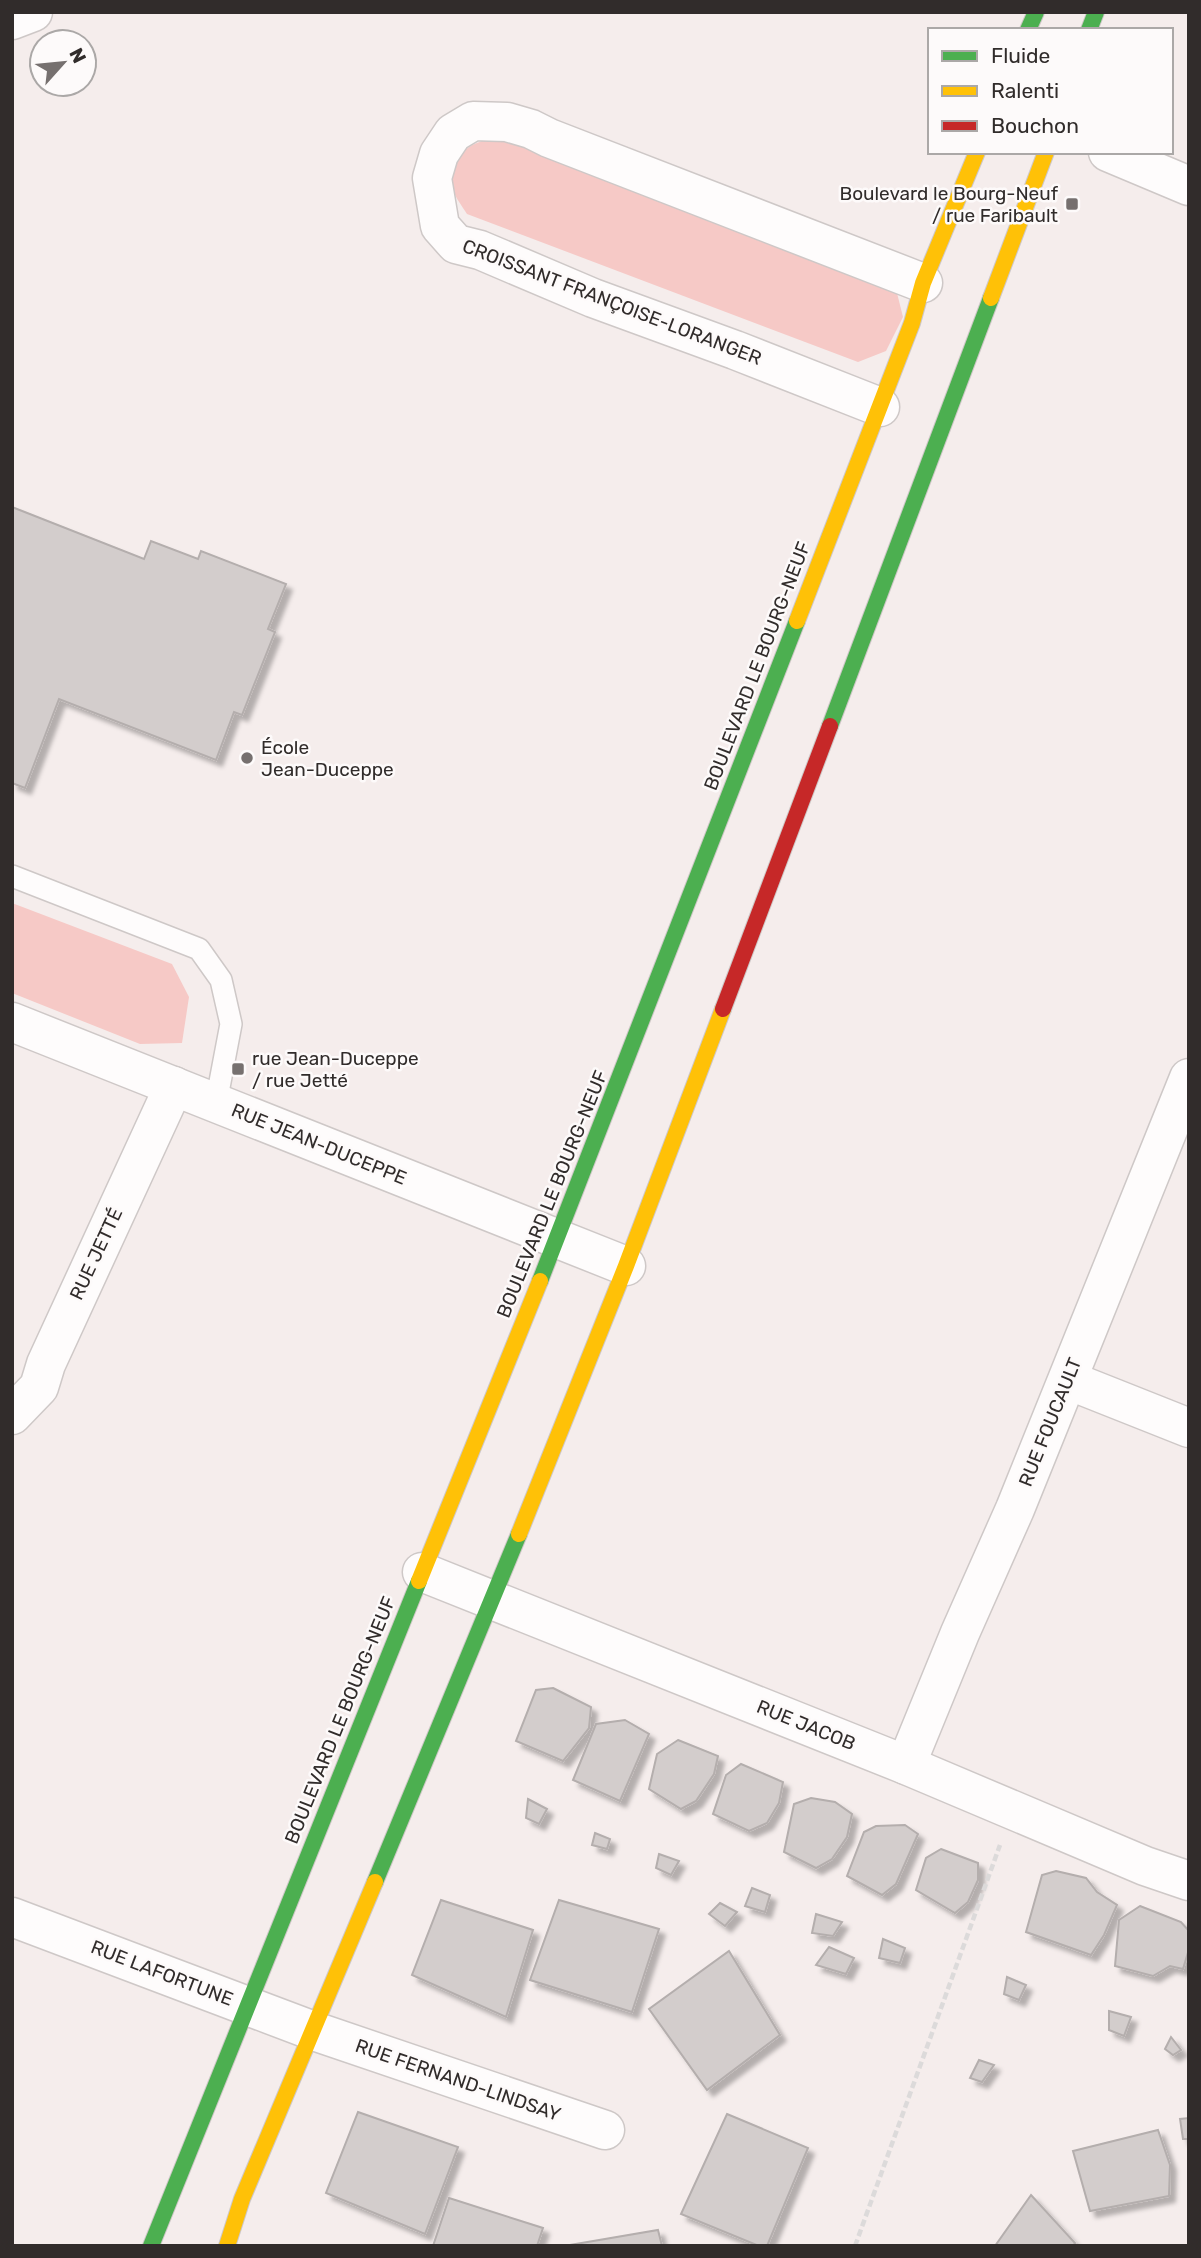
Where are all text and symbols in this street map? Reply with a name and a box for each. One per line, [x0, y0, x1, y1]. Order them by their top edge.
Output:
north arrow [28, 28, 98, 98]
legend [928, 28, 1173, 154]
text: Fluide [991, 43, 1050, 68]
text: N [64, 44, 91, 67]
text: Ralenti [991, 78, 1059, 103]
text: Bouchon [991, 113, 1079, 138]
place label: Boulevard le Bourg-Neuf / rue Faribault [839, 182, 1059, 227]
marker: Boulevard le Bourg-Neuf / rue Faribault [1064, 196, 1080, 212]
street label: CROISSANT FRANÇOISE-LORANGER [459, 234, 765, 370]
street label: BOULEVARD LE BOURG-NEUF [699, 538, 815, 794]
place label: École Jean-Duceppe [261, 736, 394, 781]
marker: École Jean-Duceppe [239, 750, 255, 766]
place label: rue Jean-Duceppe / rue Jetté [252, 1047, 419, 1092]
marker: rue Jean-Duceppe / rue Jetté [230, 1061, 246, 1077]
street label: BOULEVARD LE BOURG-NEUF [492, 1067, 612, 1321]
street label: RUE JEAN-DUCEPPE [228, 1098, 410, 1190]
street label: RUE JETTÉ [65, 1204, 127, 1304]
street label: RUE FOUCAULT [1014, 1354, 1086, 1490]
street label: BOULEVARD LE BOURG-NEUF [280, 1593, 400, 1847]
street label: RUE JACOB [753, 1695, 859, 1755]
street label: RUE LAFORTUNE [88, 1935, 236, 2011]
street label: RUE FERNAND-LINDSAY [352, 2034, 564, 2126]

